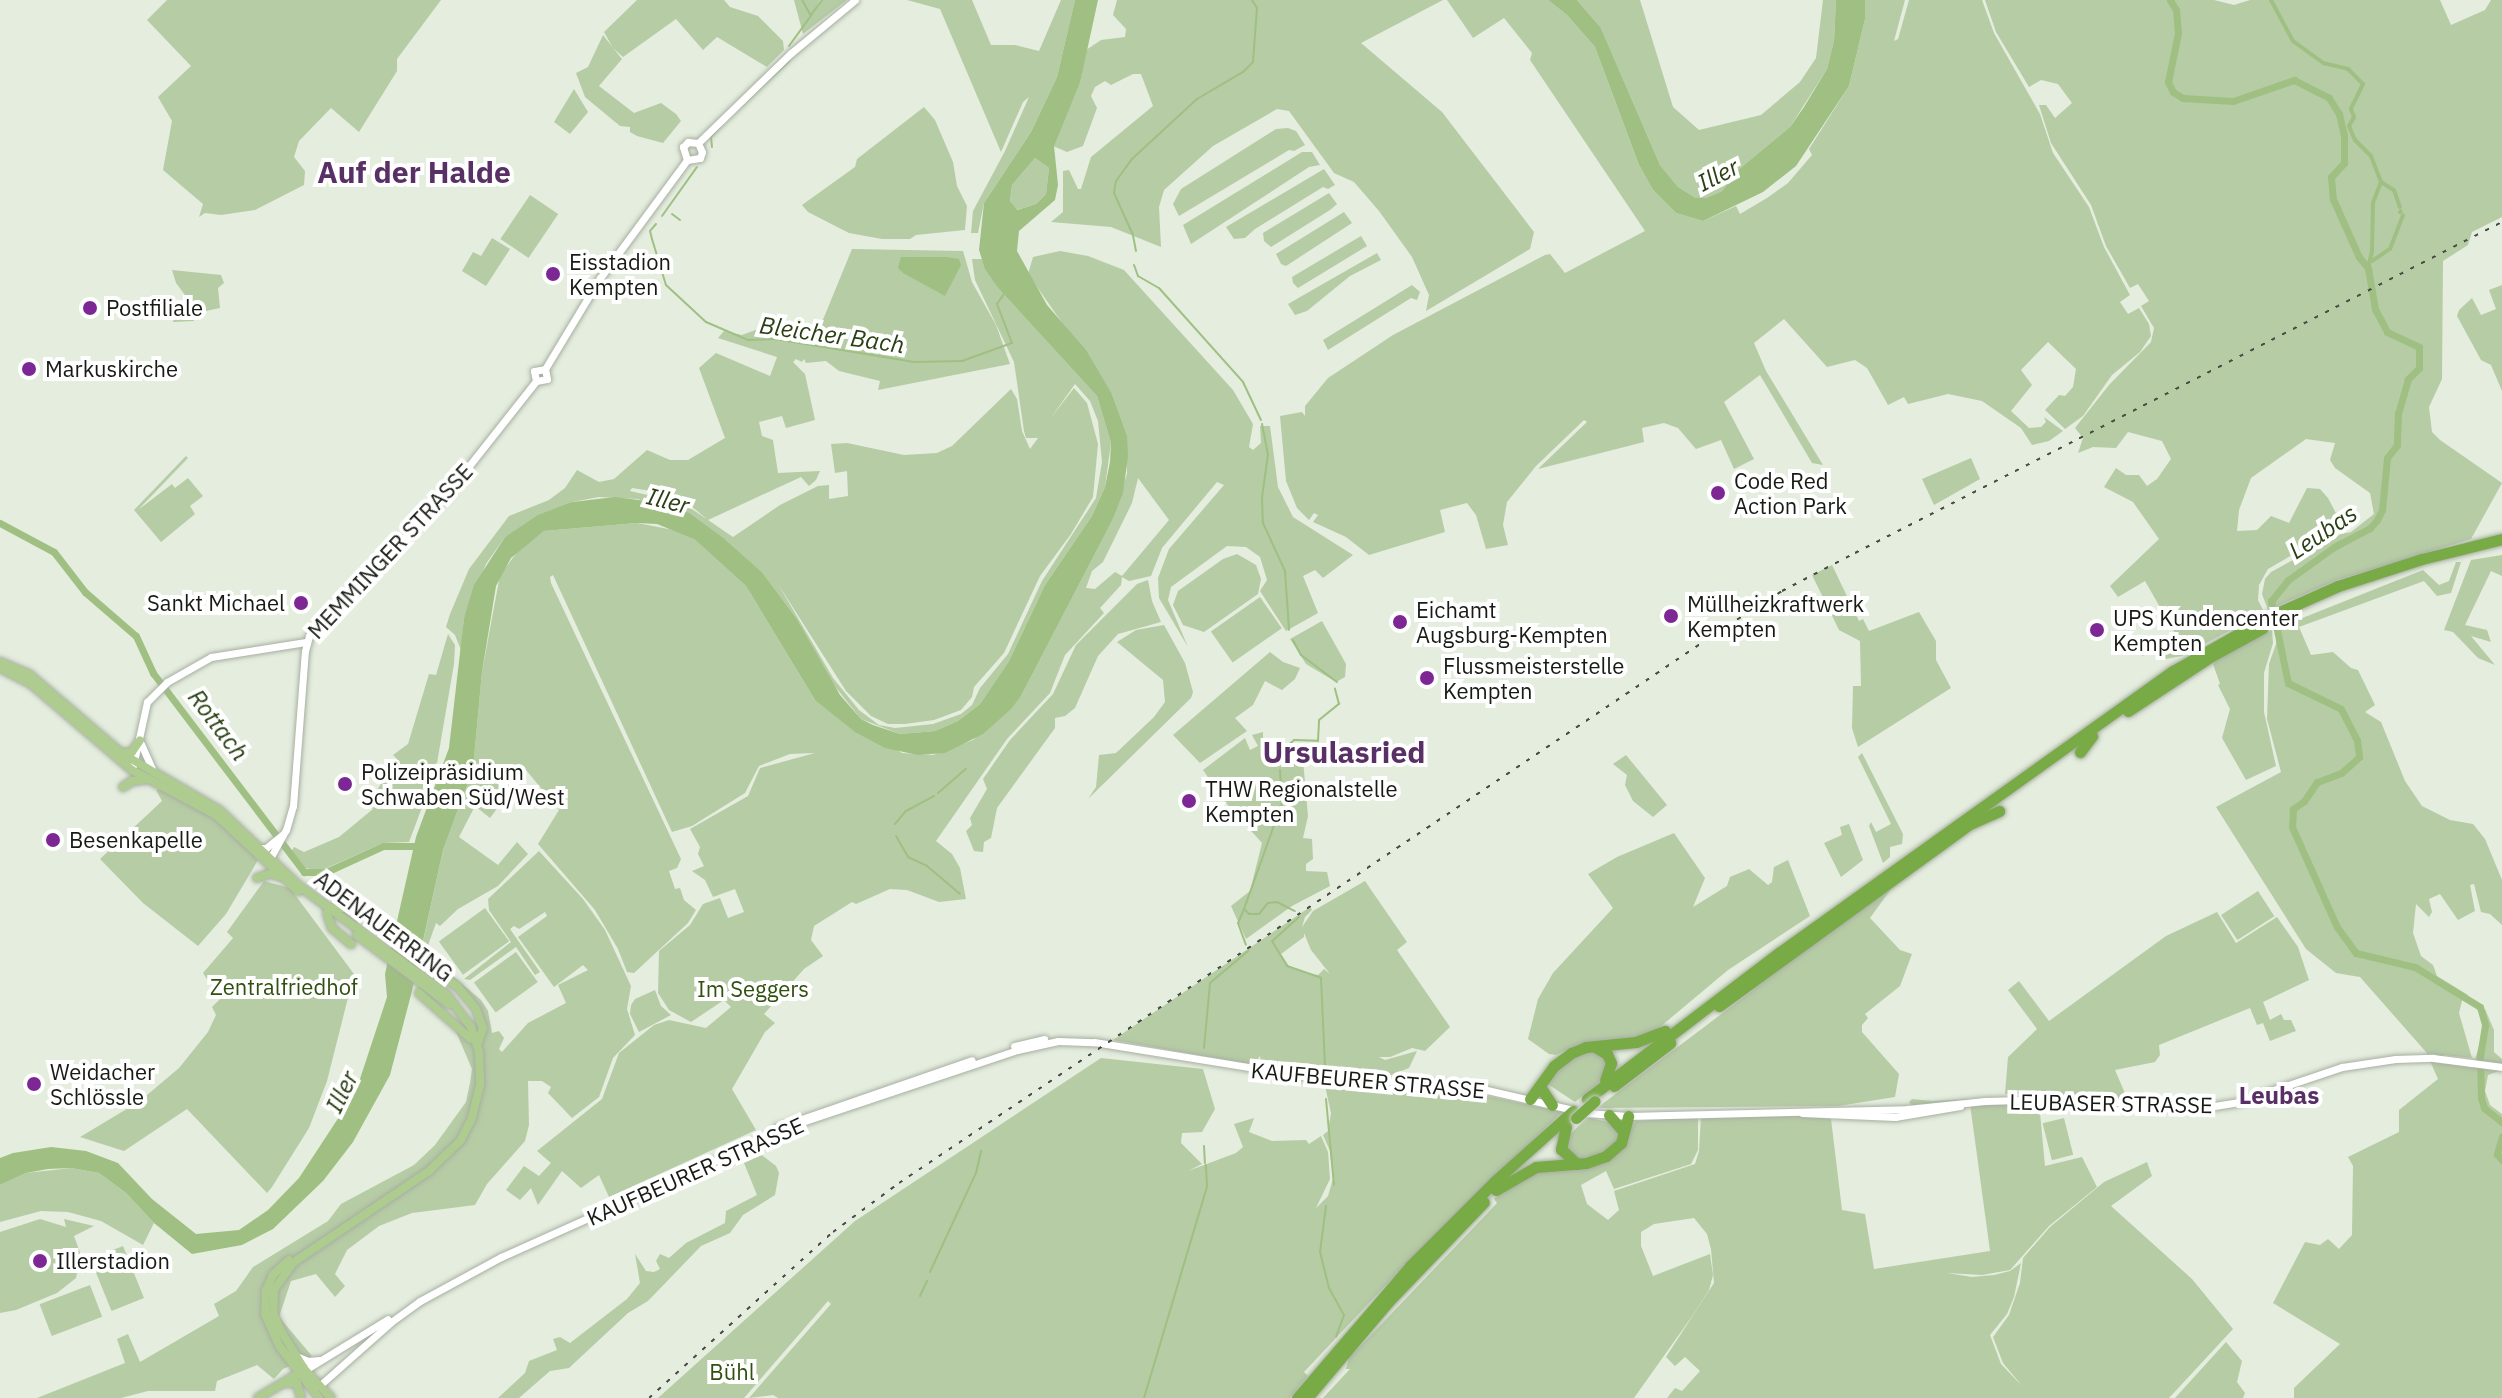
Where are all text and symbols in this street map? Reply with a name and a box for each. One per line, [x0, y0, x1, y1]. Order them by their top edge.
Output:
water label: Iller [1692, 152, 1744, 198]
district label: Auf der Halde [317, 154, 511, 190]
place label: Eisstadion Kempten [569, 248, 671, 300]
marker: Eisstadion Kempten [544, 265, 562, 283]
place label: Postfiliale [106, 295, 203, 321]
marker: Postfiliale [81, 299, 99, 317]
water label: Bleicher Bach [758, 311, 906, 359]
place label: Markuskirche [45, 356, 178, 382]
marker: Markuskirche [20, 360, 38, 378]
street label: MEMMINGER STRASSE [302, 458, 478, 644]
place label: Code Red Action Park [1734, 467, 1847, 518]
water label: Iller [644, 482, 692, 520]
marker: Code Red Action Park [1709, 484, 1727, 502]
water label: Leubas [2283, 499, 2363, 565]
place label: Sankt Michael [147, 590, 285, 616]
place label: Müllheizkraftwerk Kempten [1687, 590, 1864, 642]
marker: Sankt Michael [292, 594, 310, 612]
place label: Eichamt Augsburg-Kempten [1416, 596, 1608, 648]
place label: UPS Kundencenter Kempten [2113, 604, 2299, 656]
marker: Müllheizkraftwerk Kempten [1662, 607, 1680, 625]
marker: Eichamt Augsburg-Kempten [1391, 613, 1409, 631]
marker: UPS Kundencenter Kempten [2088, 621, 2106, 639]
place label: Flussmeisterstelle Kempten [1443, 652, 1624, 704]
marker: Flussmeisterstelle Kempten [1418, 669, 1436, 687]
water label: Rottach [182, 684, 254, 766]
district label: Ursulasried [1262, 734, 1426, 770]
place label: Polizeipräsidium Schwaben Süd/West [361, 758, 565, 810]
marker: Polizeipräsidium Schwaben Süd/West [336, 775, 354, 793]
place label: THW Regionalstelle Kempten [1205, 775, 1398, 826]
marker: THW Regionalstelle Kempten [1180, 792, 1198, 810]
place label: Besenkapelle [69, 827, 203, 853]
marker: Besenkapelle [44, 831, 62, 849]
street label: ADENAUERRING [310, 865, 458, 987]
park label: Zentralfriedhof [210, 974, 358, 1000]
park label: Im Seggers [697, 976, 809, 1002]
street label: KAUFBEURER STRASSE [1250, 1057, 1486, 1103]
place label: Weidacher Schlössle [50, 1058, 155, 1110]
water label: Iller [320, 1066, 364, 1118]
marker: Weidacher Schlössle [25, 1075, 43, 1093]
district label: Leubas [2239, 1082, 2319, 1110]
street label: LEUBASER STRASSE [2009, 1088, 2213, 1118]
street label: KAUFBEURER STRASSE [582, 1111, 808, 1231]
place label: Illerstadion [56, 1248, 170, 1274]
marker: Illerstadion [31, 1252, 49, 1270]
park label: Bühl [709, 1359, 755, 1385]

